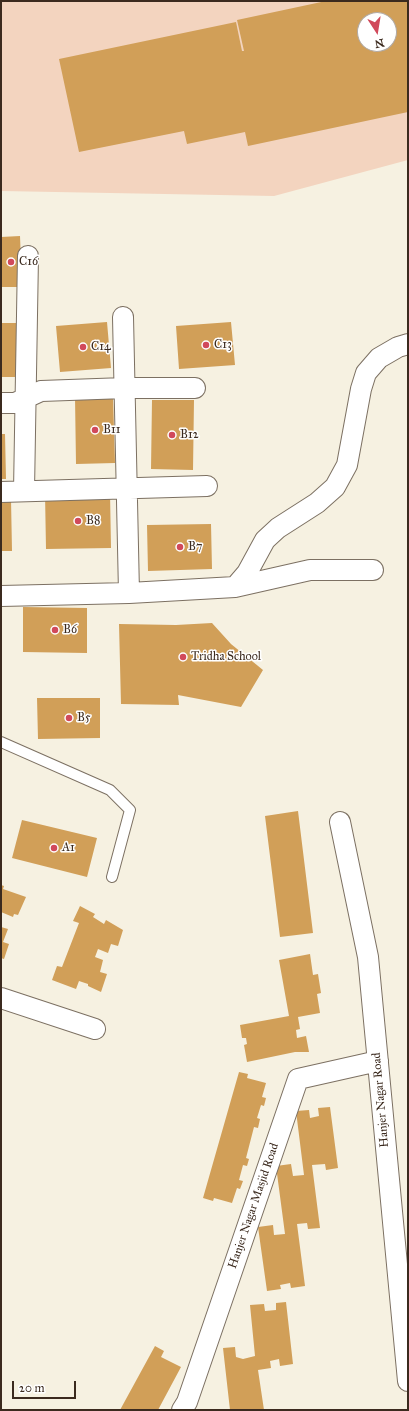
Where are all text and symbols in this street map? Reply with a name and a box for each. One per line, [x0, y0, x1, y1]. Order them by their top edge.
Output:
north arrow [357, 12, 397, 52]
text: N [373, 36, 385, 51]
place label: C16 [19, 255, 38, 269]
marker: C16 [6, 257, 16, 267]
place label: C13 [214, 338, 232, 352]
place label: C14 [91, 340, 111, 354]
marker: C13 [201, 340, 211, 350]
marker: C14 [78, 342, 88, 352]
place label: B11 [103, 423, 120, 437]
marker: B11 [90, 425, 100, 435]
place label: B12 [180, 428, 199, 442]
marker: B12 [167, 430, 177, 440]
place label: B8 [86, 514, 100, 528]
marker: B8 [73, 516, 83, 526]
place label: B7 [188, 540, 202, 554]
marker: B7 [175, 542, 185, 552]
place label: B6 [63, 623, 77, 637]
marker: B6 [50, 625, 60, 635]
place label: Tridha School [191, 650, 261, 664]
marker: Tridha School [178, 652, 188, 662]
place label: B5 [77, 711, 91, 725]
marker: B5 [64, 713, 74, 723]
place label: A1 [62, 841, 75, 855]
marker: A1 [49, 843, 59, 853]
street label: Hanjer Nagar Road [370, 1052, 392, 1148]
street label: Hanjer Nagar Masjid Road [226, 1141, 282, 1271]
scale bar [14, 1373, 78, 1399]
text: 20 m [19, 1381, 45, 1395]

